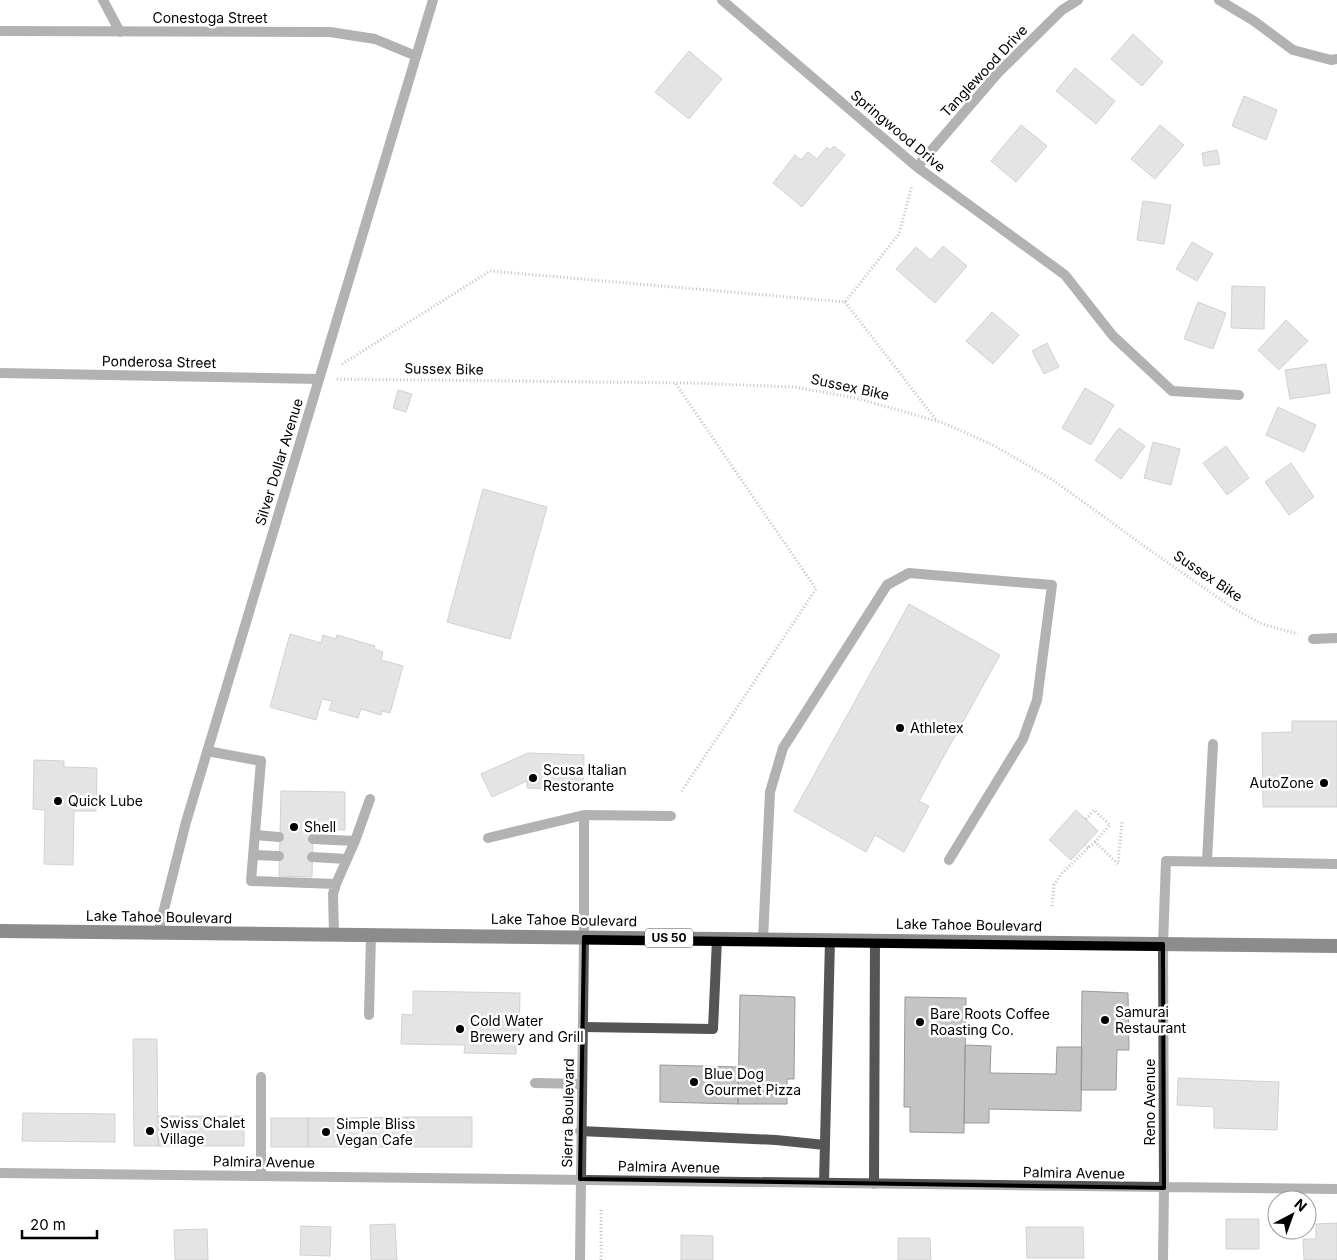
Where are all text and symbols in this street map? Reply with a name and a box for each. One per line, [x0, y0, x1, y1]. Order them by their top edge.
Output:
street label: Conestoga Street [152, 9, 268, 26]
street label: Tanglewood Drive [937, 21, 1031, 120]
street label: Springwood Drive [847, 86, 949, 175]
street label: Ponderosa Street [102, 352, 217, 371]
street label: Sussex Bike [404, 359, 484, 378]
street label: Sussex Bike [809, 370, 891, 403]
street label: Silver Dollar Avenue [251, 396, 306, 528]
street label: Sussex Bike [1171, 546, 1246, 605]
place label: Athletex [910, 719, 964, 736]
marker: Athletex [894, 722, 906, 734]
place label: Scusa Italian Restorante [543, 761, 627, 794]
marker: Scusa Italian Restorante [527, 772, 539, 784]
place label: AutoZone [1250, 774, 1314, 791]
marker: AutoZone [1318, 777, 1330, 789]
place label: Quick Lube [68, 792, 143, 809]
marker: Quick Lube [52, 795, 64, 807]
place label: Shell [304, 818, 336, 835]
marker: Shell [288, 821, 300, 833]
street label: Lake Tahoe Boulevard [86, 907, 232, 926]
street label: Lake Tahoe Boulevard [491, 910, 637, 929]
street label: Lake Tahoe Boulevard [896, 915, 1042, 934]
road number: US 50 [645, 928, 693, 948]
place label: Samurai Restaurant [1115, 1003, 1187, 1036]
place label: Bare Roots Coffee Roasting Co. [930, 1005, 1050, 1038]
place label: Cold Water Brewery and Grill [470, 1012, 584, 1045]
marker: Samurai Restaurant [1099, 1014, 1111, 1026]
marker: Bare Roots Coffee Roasting Co. [914, 1016, 926, 1028]
marker: Cold Water Brewery and Grill [454, 1023, 466, 1035]
street label: Sierra Boulevard [558, 1058, 577, 1168]
street label: Reno Avenue [1141, 1059, 1158, 1145]
place label: Blue Dog Gourmet Pizza [704, 1065, 801, 1098]
marker: Blue Dog Gourmet Pizza [688, 1076, 700, 1088]
place label: Swiss Chalet Village [160, 1114, 245, 1147]
place label: Simple Bliss Vegan Cafe [336, 1115, 415, 1148]
marker: Swiss Chalet Village [144, 1125, 156, 1137]
marker: Simple Bliss Vegan Cafe [320, 1126, 332, 1138]
street label: Palmira Avenue [213, 1152, 315, 1171]
street label: Palmira Avenue [618, 1157, 720, 1176]
street label: Palmira Avenue [1023, 1163, 1125, 1182]
north arrow [1267, 1190, 1317, 1240]
text: N [1291, 1195, 1310, 1215]
scale bar [22, 1208, 98, 1240]
text: 20 m [30, 1215, 66, 1234]

